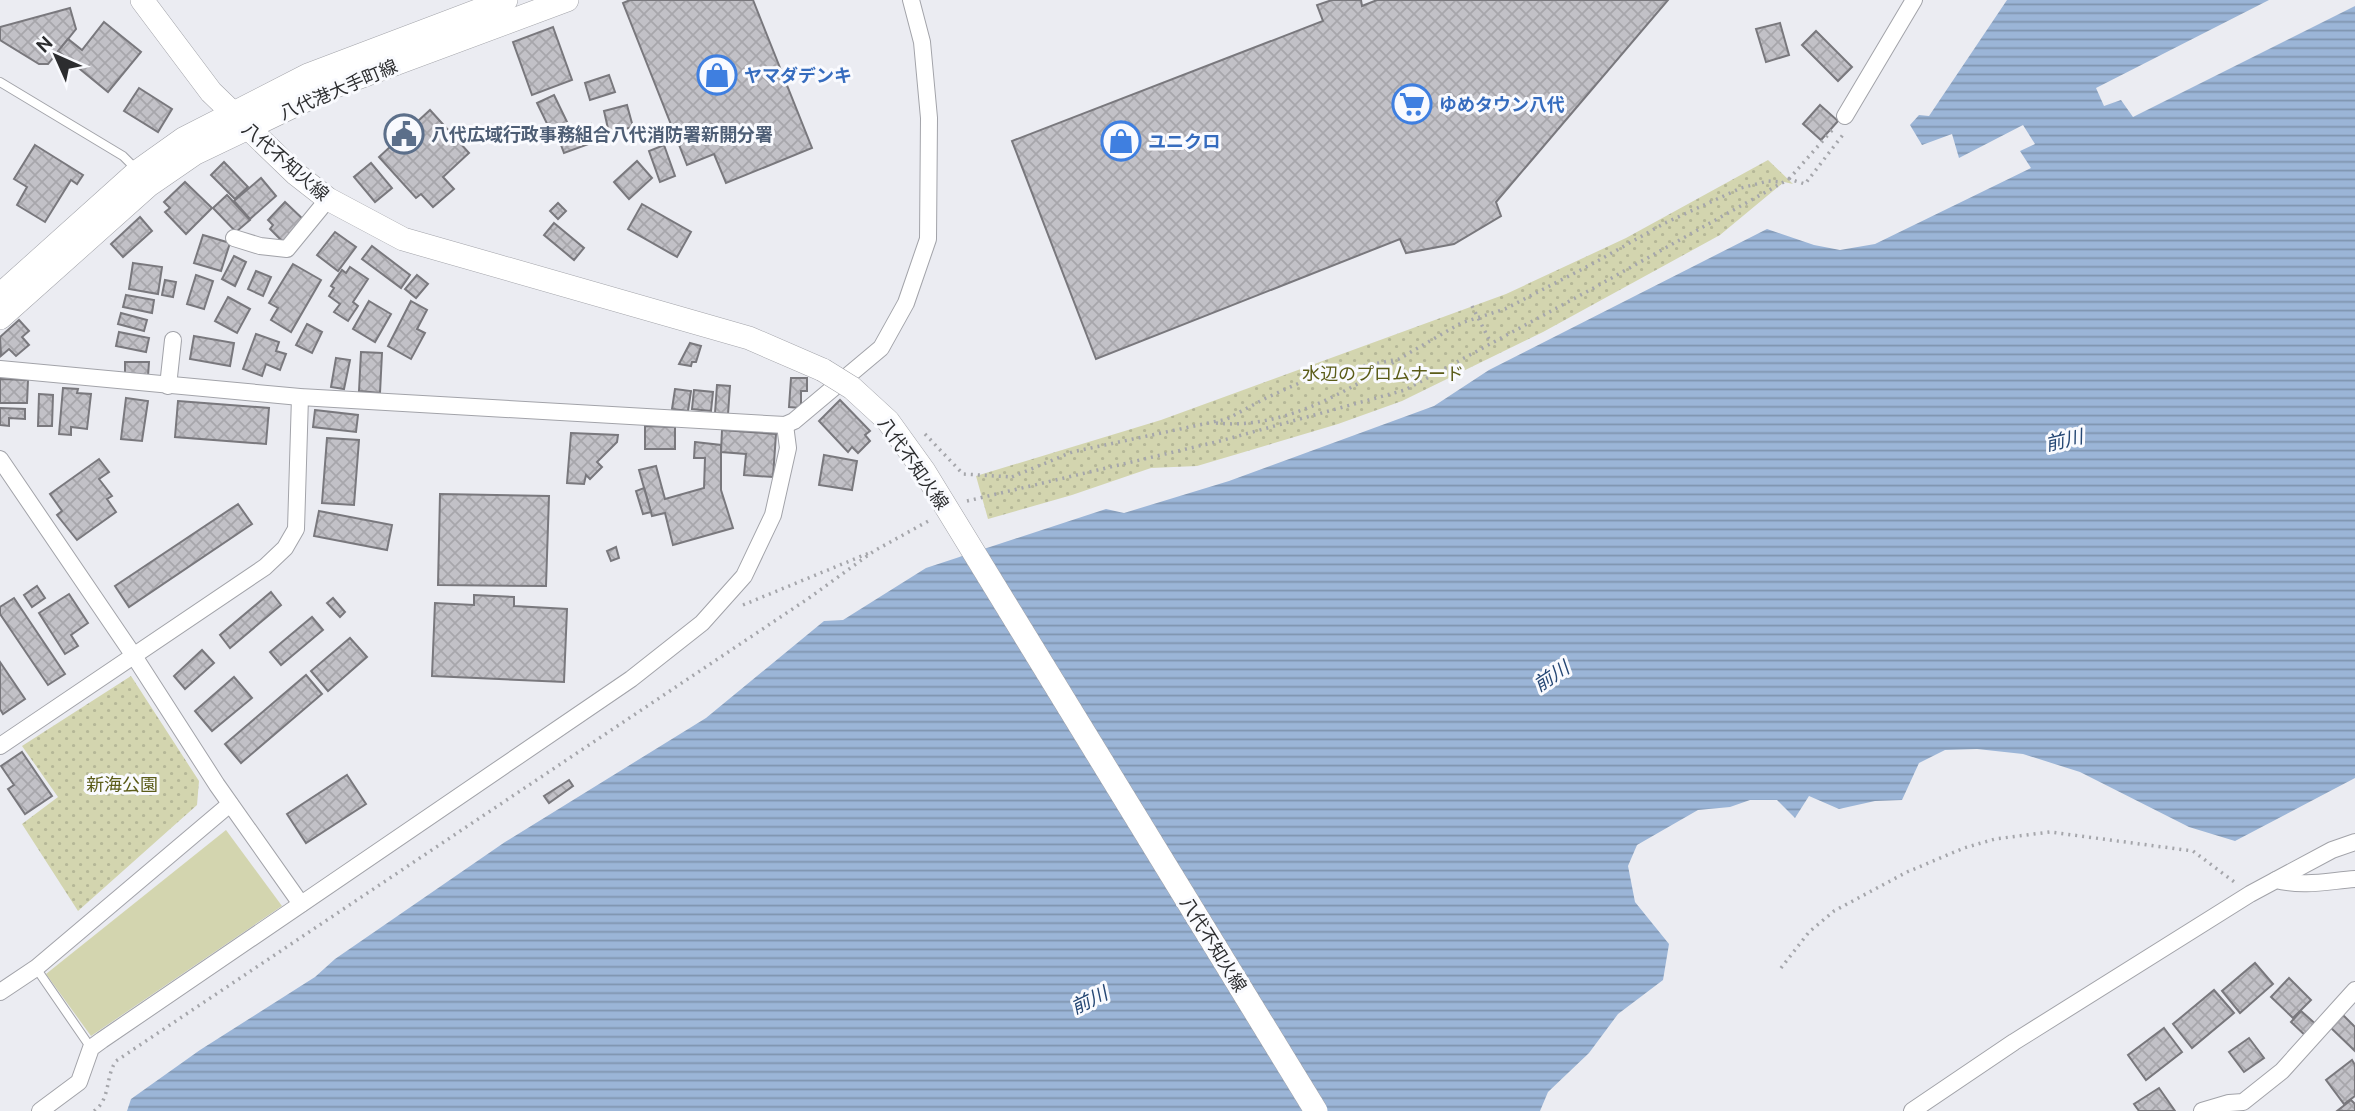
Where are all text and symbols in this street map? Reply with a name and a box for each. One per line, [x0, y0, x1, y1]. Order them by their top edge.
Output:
north arrow [21, 21, 91, 91]
text: N [31, 31, 57, 57]
shop icon: ヤマダデンキ [696, 54, 738, 96]
street label: 八代港大手町線 [276, 55, 400, 123]
place label: ヤマダデンキ [744, 65, 852, 85]
supermarket icon: ゆめタウン八代 [1391, 83, 1433, 125]
place label: ゆめタウン八代 [1439, 94, 1565, 114]
public building icon: 八代広域行政事務組合八代消防署新開分署 [383, 113, 425, 155]
street label: 八代不知火線 [239, 118, 333, 204]
shop icon: ユニクロ [1100, 120, 1142, 162]
place label: 八代広域行政事務組合八代消防署新開分署 [431, 124, 773, 144]
place label: ユニクロ [1148, 131, 1220, 151]
park label: 水辺のプロムナード [1302, 363, 1464, 383]
street label: 八代不知火線 [875, 413, 953, 513]
water label: 前川 [2043, 425, 2087, 455]
water label: 前川 [1529, 655, 1575, 696]
park label: 新海公園 [86, 774, 158, 794]
street label: 八代不知火線 [1177, 893, 1251, 995]
water label: 前川 [1067, 981, 1113, 1018]

